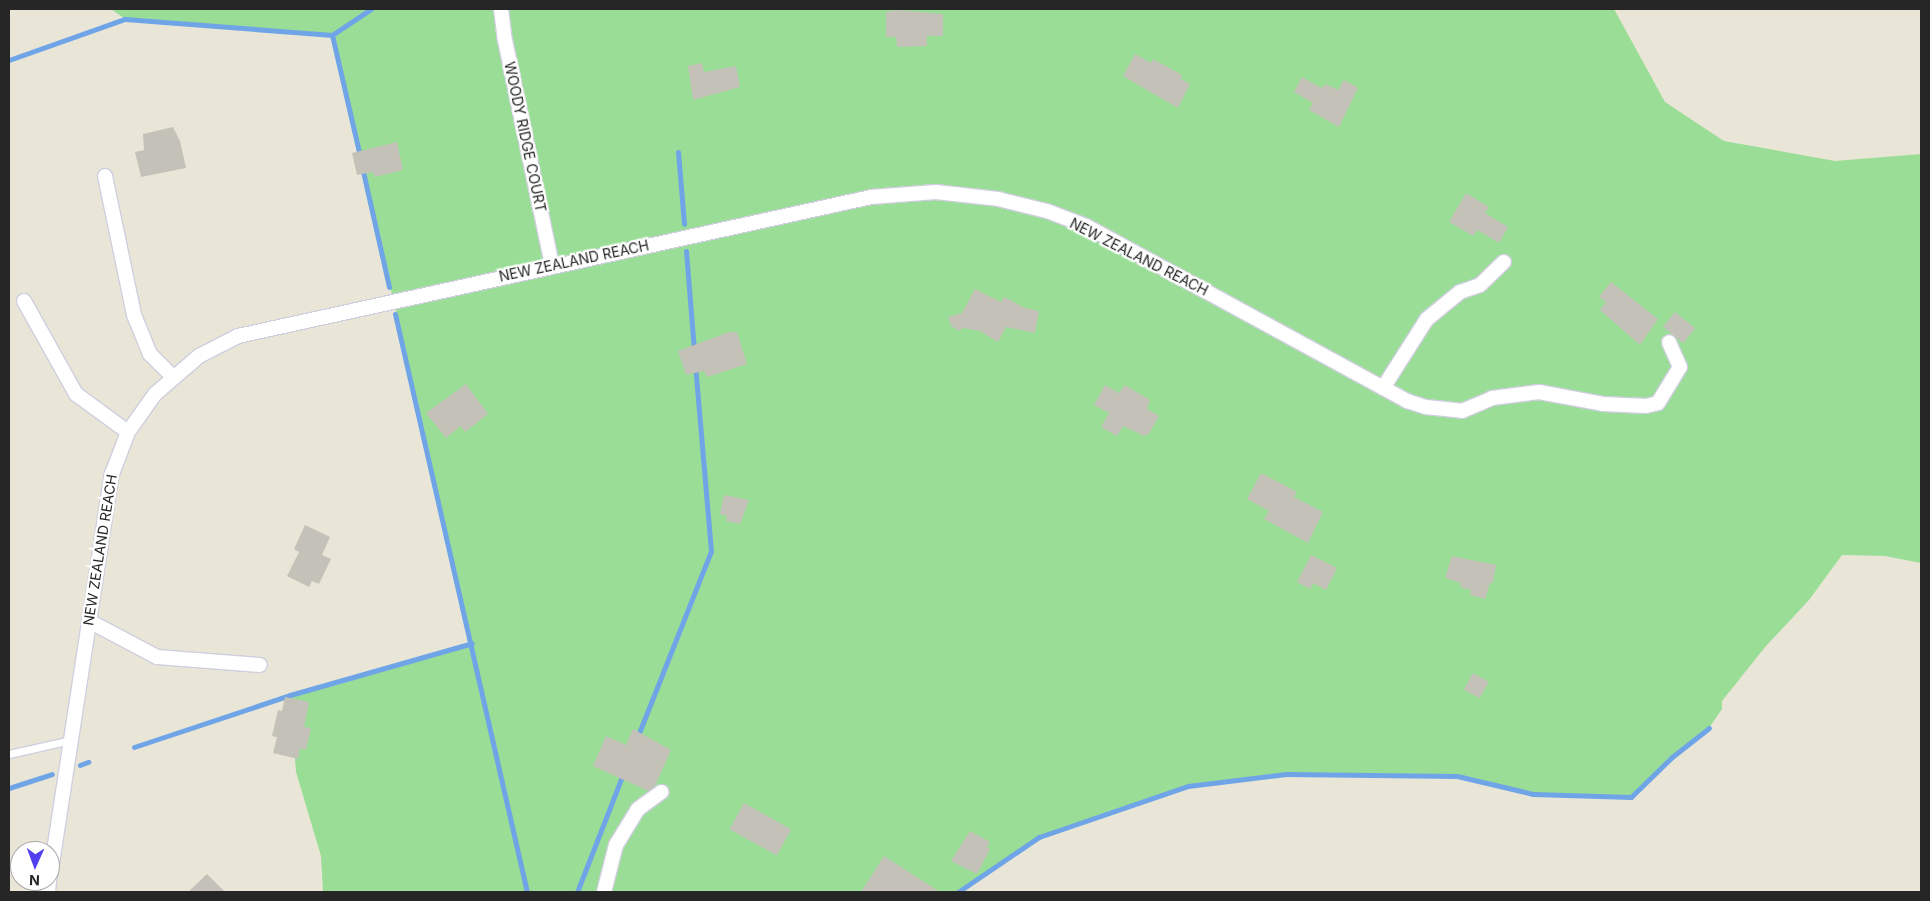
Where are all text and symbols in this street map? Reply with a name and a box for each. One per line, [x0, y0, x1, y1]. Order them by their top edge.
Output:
street label: WOODY RIDGE COURT [501, 60, 549, 214]
street label: NEW ZEALAND REACH [1067, 215, 1211, 299]
street label: NEW ZEALAND REACH [497, 237, 651, 285]
street label: NEW ZEALAND REACH [80, 473, 120, 627]
north arrow [10, 841, 60, 891]
text: N [29, 872, 40, 889]

